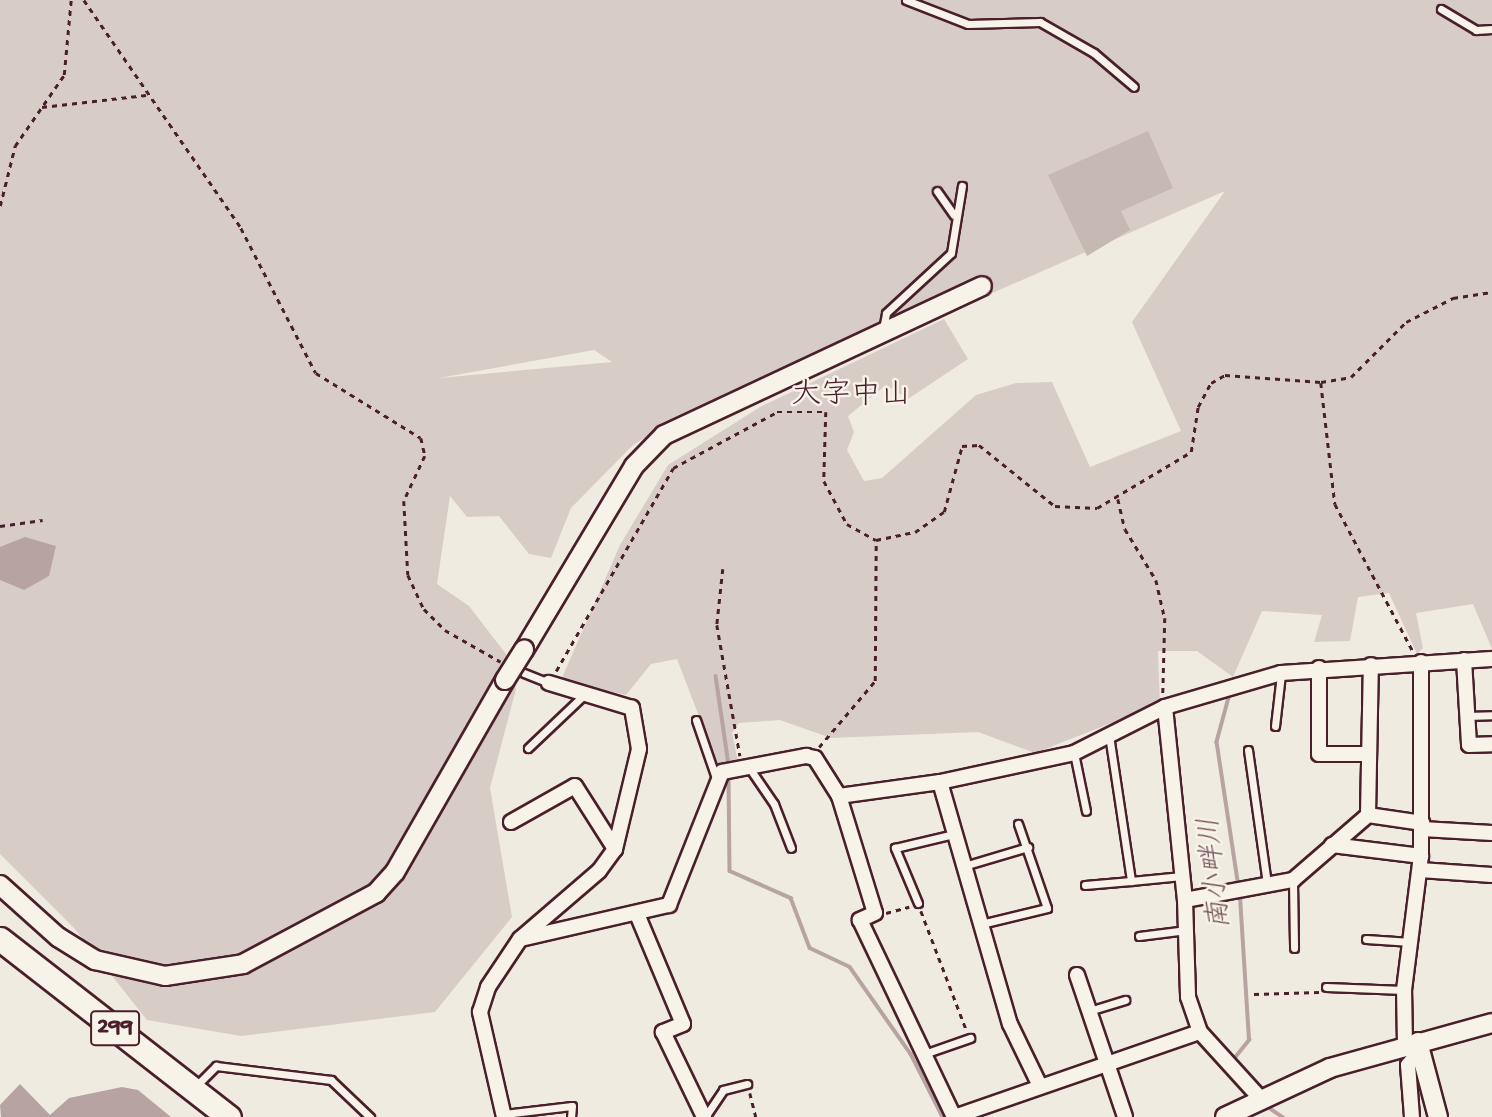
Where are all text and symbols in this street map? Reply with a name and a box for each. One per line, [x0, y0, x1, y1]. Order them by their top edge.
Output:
district label: 大字中山 [791, 379, 911, 415]
water label: 南小畔川 [1194, 816, 1240, 930]
road number: 299 [89, 1008, 141, 1048]

